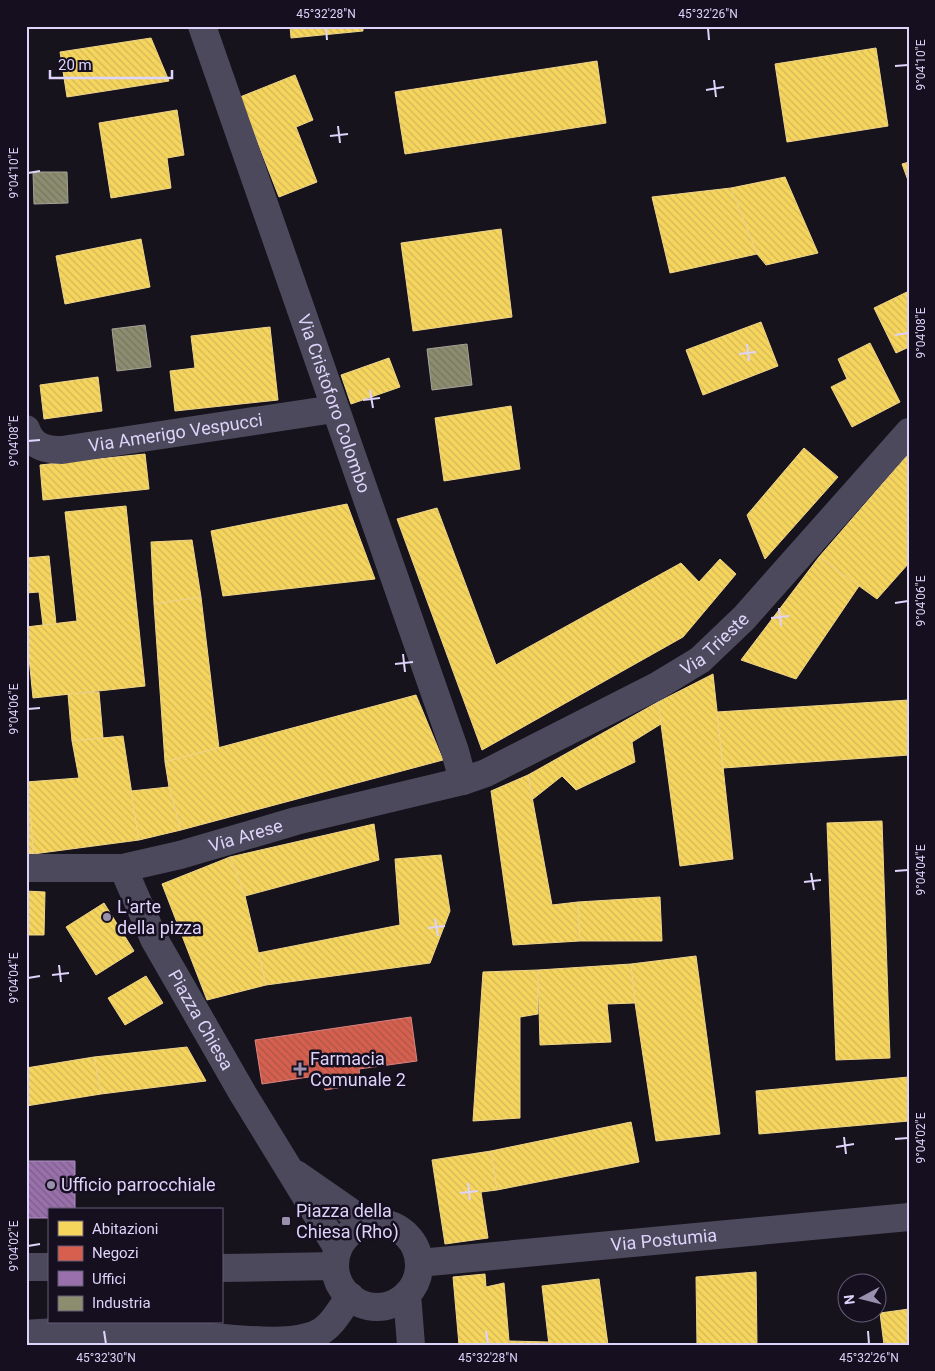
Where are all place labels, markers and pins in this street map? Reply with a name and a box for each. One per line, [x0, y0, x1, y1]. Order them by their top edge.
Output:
place label: L'arte della pizza [117, 896, 202, 938]
marker: L'arte della pizza [101, 911, 113, 923]
place label: Farmacia Comunale 2 [310, 1048, 406, 1090]
marker: Farmacia Comunale 2 [294, 1063, 306, 1075]
place label: Ufficio parrocchiale [61, 1174, 216, 1195]
marker: Ufficio parrocchiale [45, 1179, 57, 1191]
place label: Piazza della Chiesa (Rho) [296, 1200, 399, 1243]
marker: Piazza della Chiesa (Rho) [280, 1215, 292, 1227]

